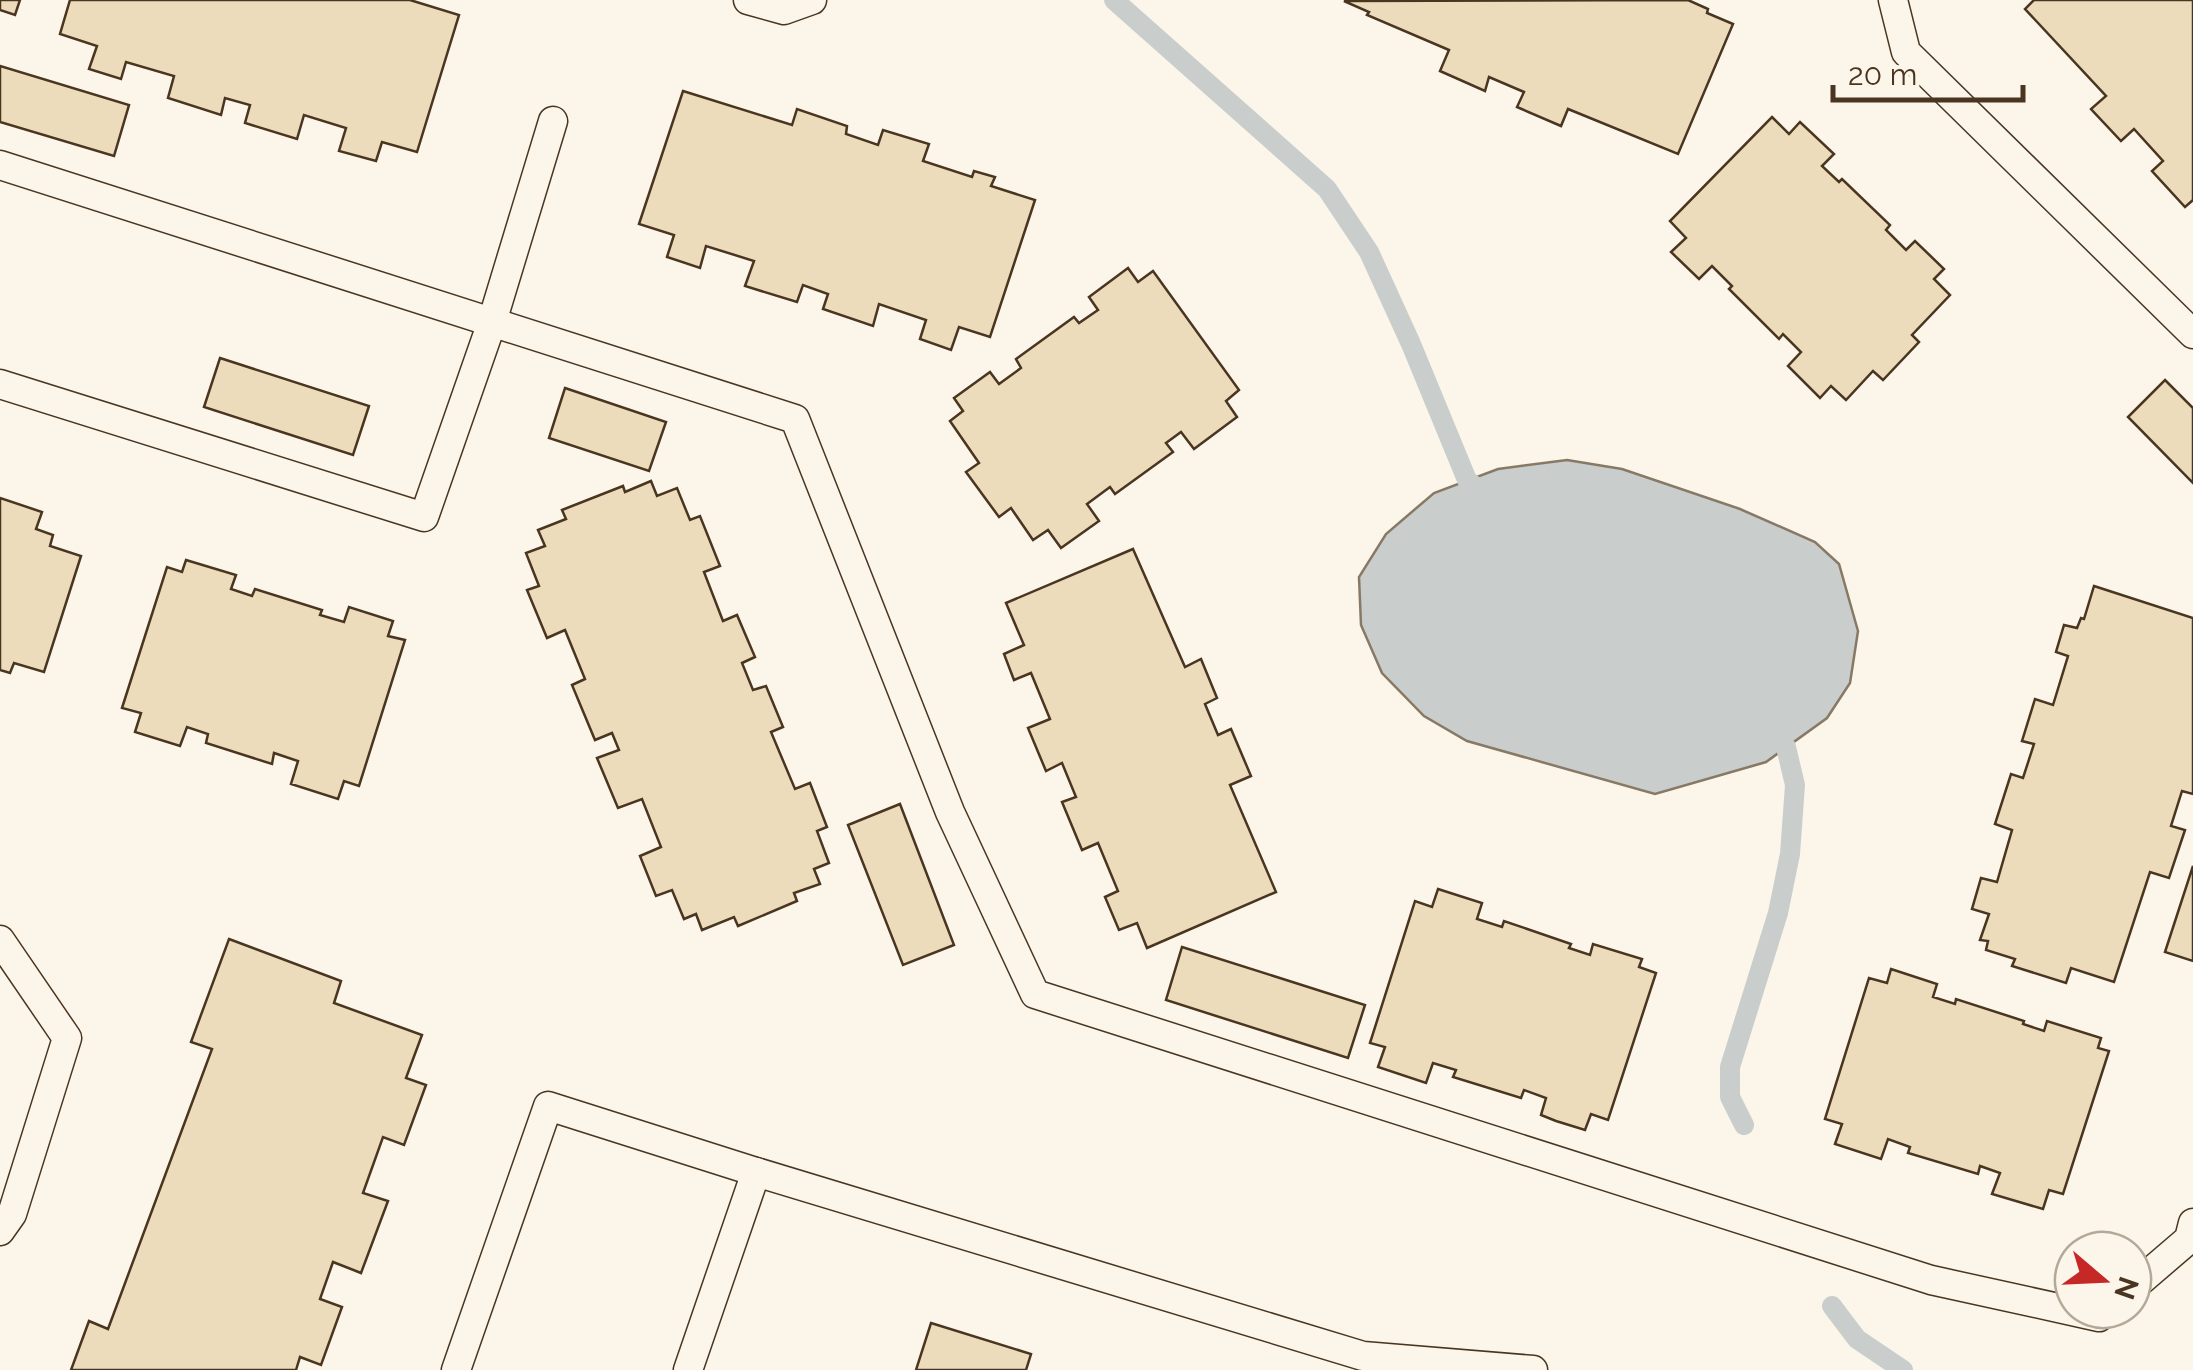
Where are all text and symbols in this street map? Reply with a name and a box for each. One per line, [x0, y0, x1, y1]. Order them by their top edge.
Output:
scale bar [1833, 40, 2023, 102]
text: 20 m [1848, 57, 1917, 92]
north arrow [2053, 1230, 2153, 1330]
text: N [2107, 1272, 2145, 1303]

